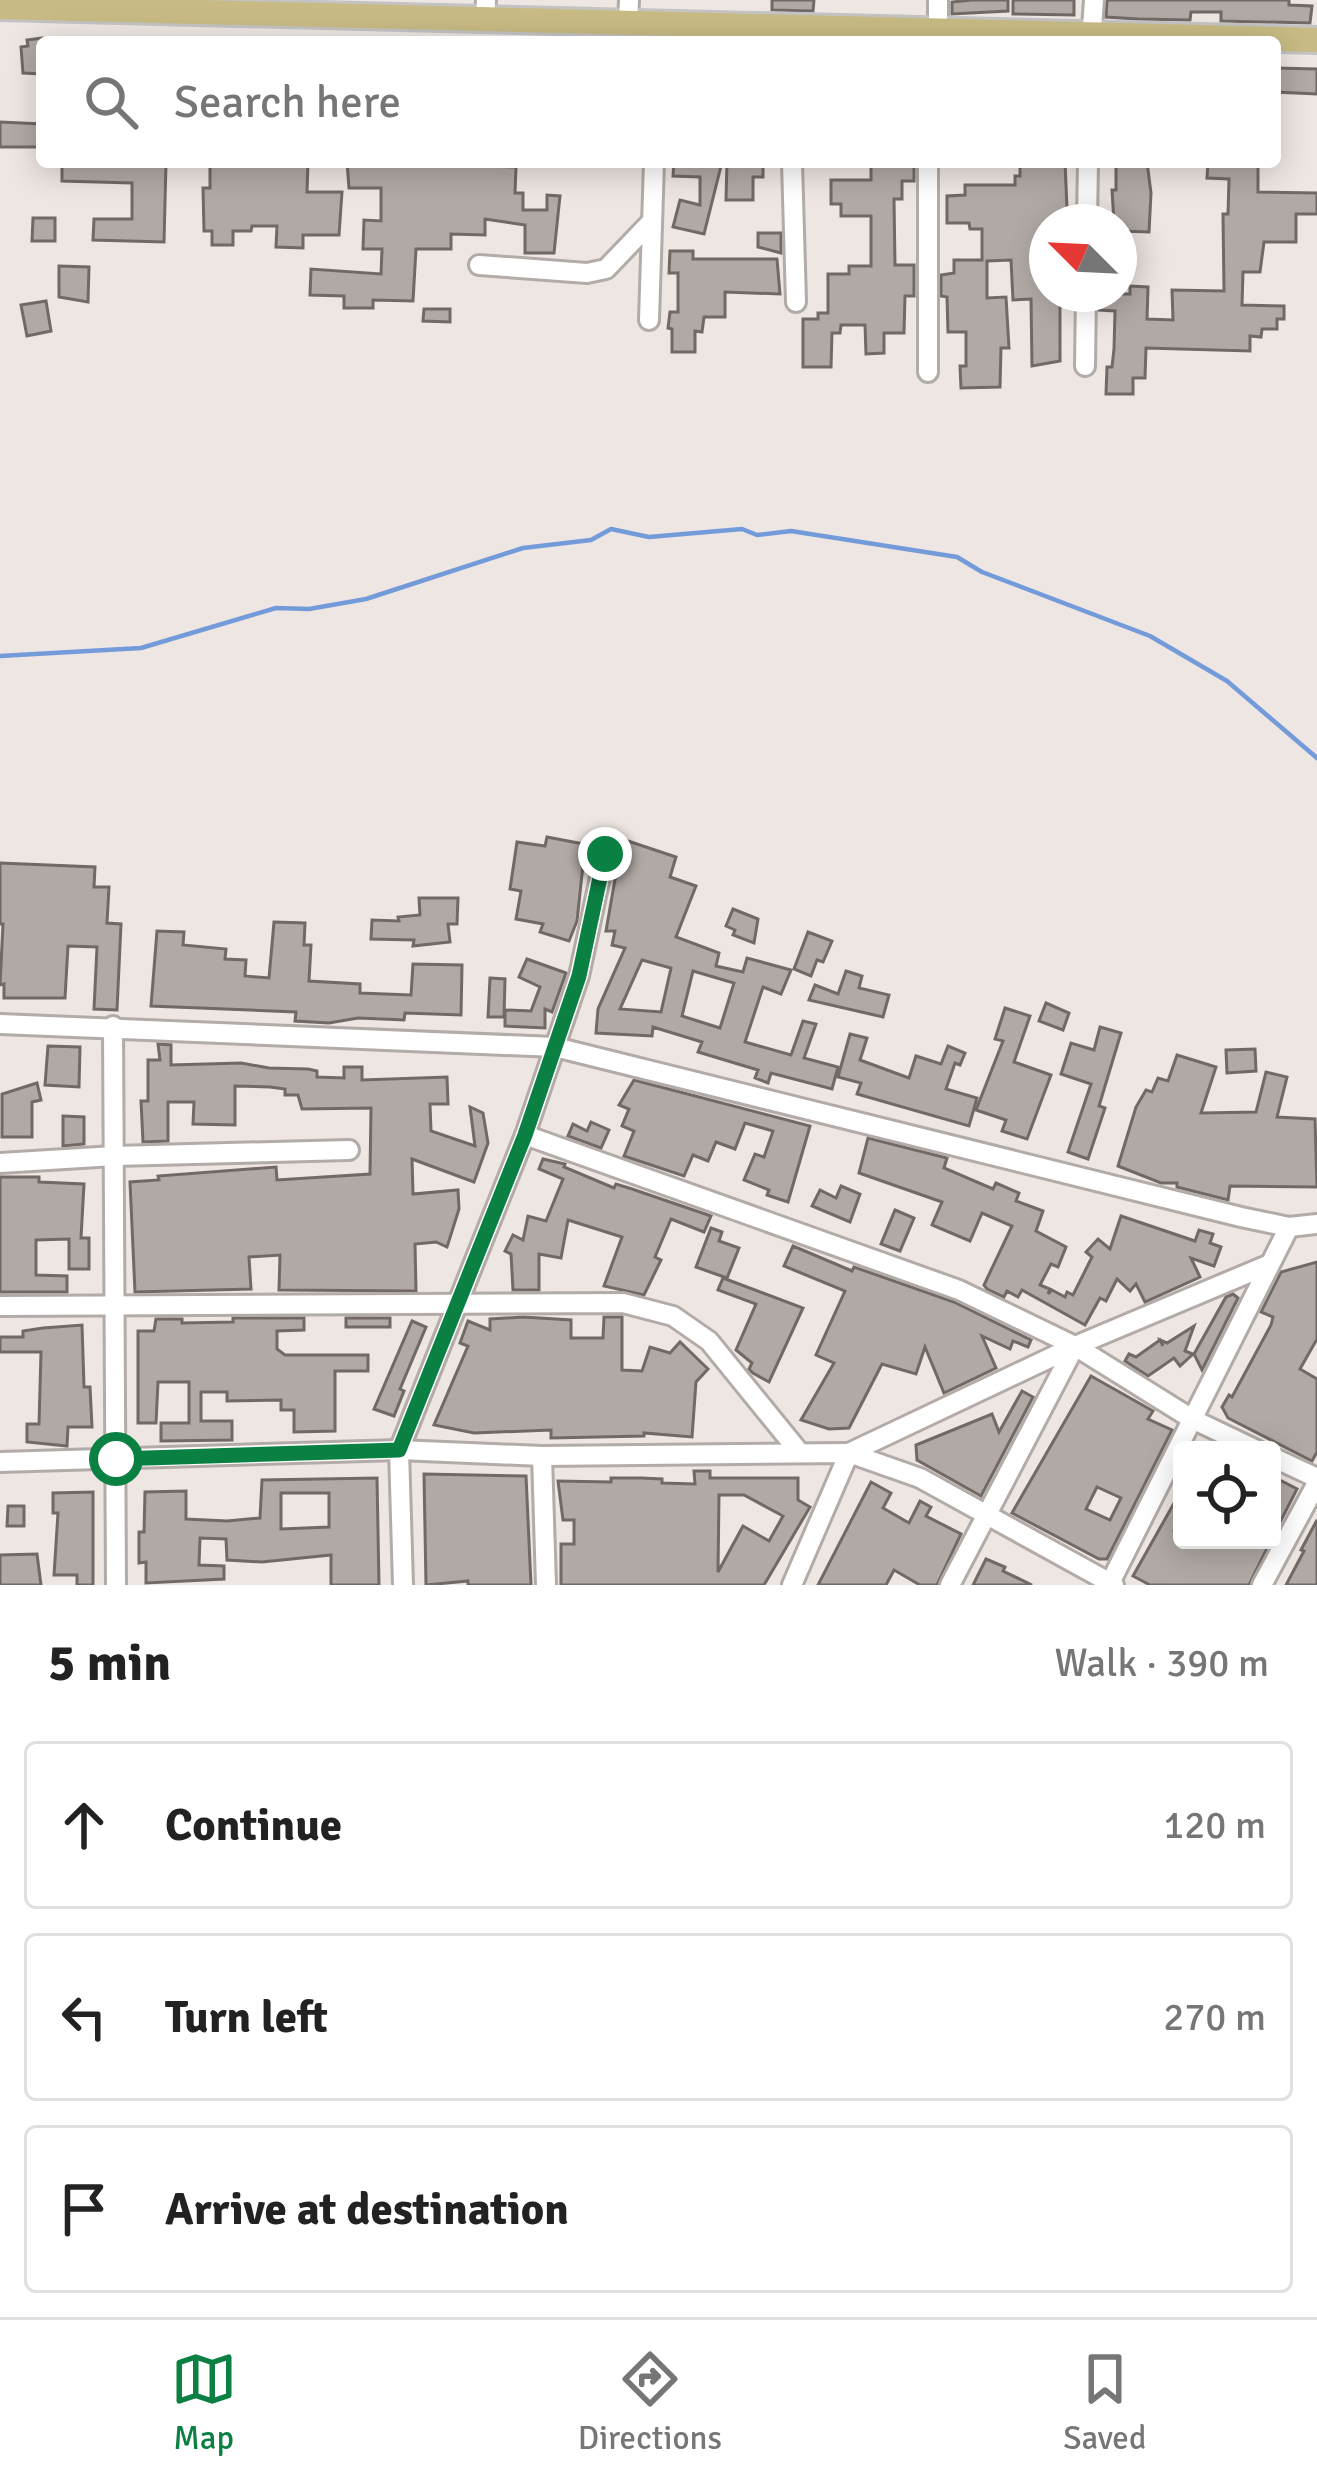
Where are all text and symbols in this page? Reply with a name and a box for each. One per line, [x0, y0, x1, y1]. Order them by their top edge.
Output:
search box [36, 36, 1281, 168]
icon: search [78, 69, 144, 135]
text: Search here [174, 75, 401, 130]
north arrow [1029, 204, 1137, 312]
route end [578, 827, 632, 881]
route start [89, 1432, 143, 1486]
map controls [1173, 1441, 1281, 1549]
button: locate [1173, 1441, 1281, 1549]
text: 5 min [48, 1632, 171, 1695]
text: Walk · 390 m [1055, 1639, 1269, 1687]
icon: ahead [51, 1792, 117, 1858]
text: Continue [165, 1798, 342, 1853]
text: 120 m [1163, 1801, 1266, 1849]
icon: left [51, 1984, 117, 2050]
text: Turn left [165, 1990, 328, 2045]
text: 270 m [1163, 1993, 1266, 2041]
icon: arrive [51, 2176, 117, 2242]
text: Arrive at destination [165, 2182, 569, 2237]
tab: Map [171, 2346, 237, 2459]
tab: Directions [578, 2346, 722, 2459]
tab: Saved [1063, 2346, 1146, 2459]

